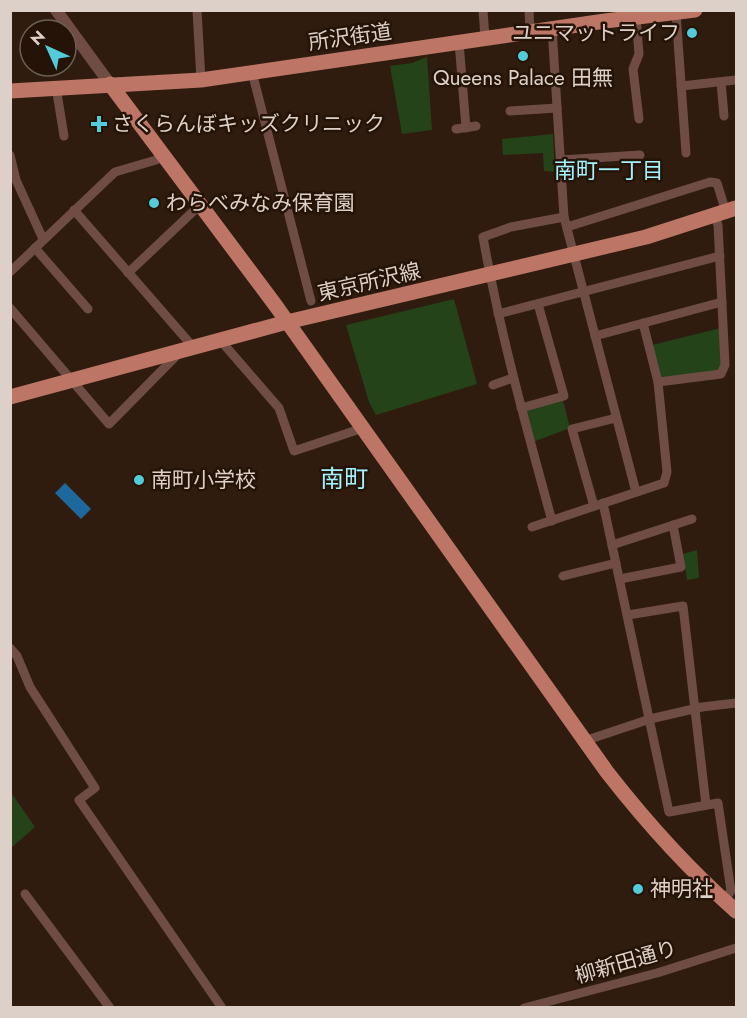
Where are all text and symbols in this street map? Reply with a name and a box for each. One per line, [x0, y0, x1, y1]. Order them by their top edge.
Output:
street label: 所沢街道 [306, 16, 394, 58]
north arrow [18, 18, 78, 78]
place label: ユニマットライフ [512, 18, 680, 48]
text: N [25, 25, 50, 50]
marker: ユニマットライフ [685, 26, 699, 40]
marker: Queens Palace 田無 [516, 49, 530, 63]
place label: Queens Palace 田無 [433, 63, 613, 93]
place label: さくらんぼキッズクリニック [112, 109, 385, 139]
marker: さくらんぼキッズクリニック [90, 115, 108, 133]
district label: 南町一丁目 [554, 154, 664, 186]
place label: わらべみなみ保育園 [166, 188, 355, 218]
marker: わらべみなみ保育園 [147, 196, 161, 210]
street label: 東京所沢線 [314, 256, 424, 308]
district label: 南町 [320, 461, 368, 496]
place label: 南町小学校 [151, 465, 256, 495]
marker: 南町小学校 [132, 473, 146, 487]
place label: 神明社 [650, 874, 713, 904]
marker: 神明社 [631, 882, 645, 896]
street label: 柳新田通り [571, 933, 681, 991]

